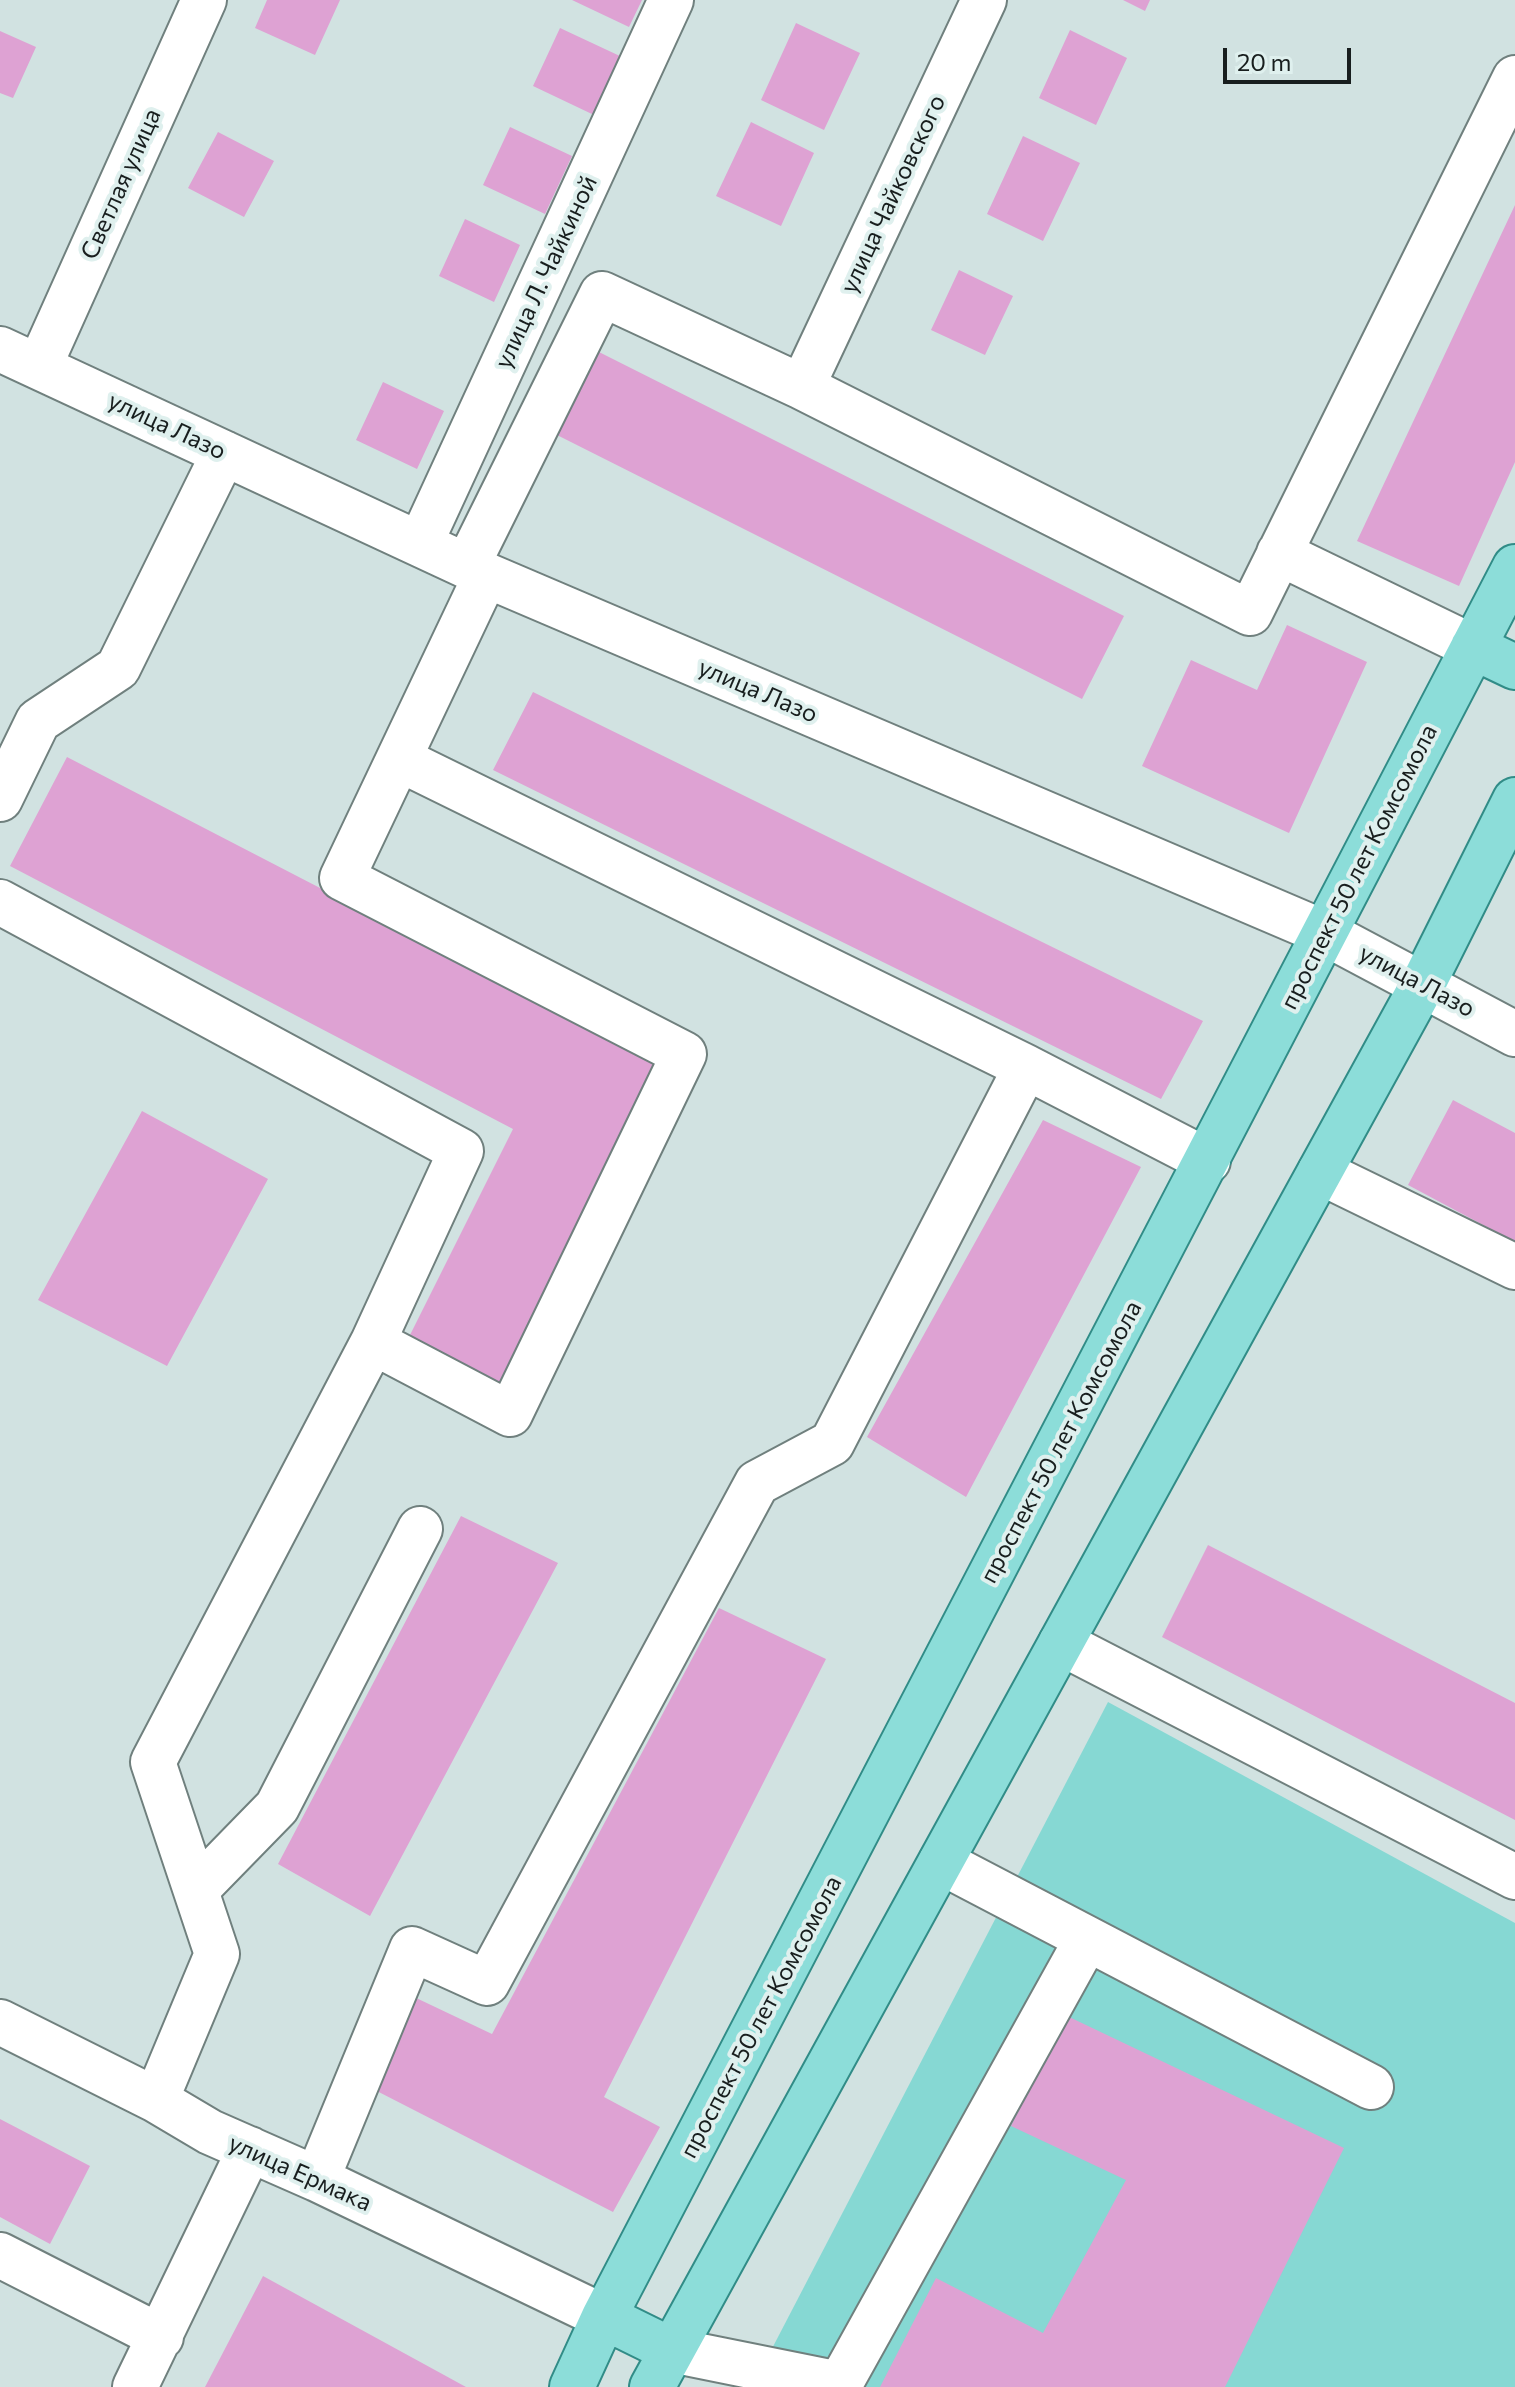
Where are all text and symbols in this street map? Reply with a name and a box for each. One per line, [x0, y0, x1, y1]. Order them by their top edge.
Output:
scale bar [1227, 32, 1355, 82]
text: 20 m [1237, 47, 1291, 76]
street label: улица Чайковского [834, 90, 952, 298]
street label: Светлая улица [75, 104, 167, 264]
street label: улица Л. Чайкиной [489, 171, 603, 373]
street label: улица Лазо [104, 386, 230, 466]
street label: улица Лазо [694, 653, 822, 729]
street label: проспект 50 лет Комсомола [1275, 720, 1443, 1014]
street label: улица Лазо [1354, 939, 1480, 1023]
street label: проспект 50 лет Комсомола [974, 1296, 1148, 1588]
street label: проспект 50 лет Комсомола [674, 1871, 848, 2163]
street label: улица Ермака [224, 2129, 376, 2217]

